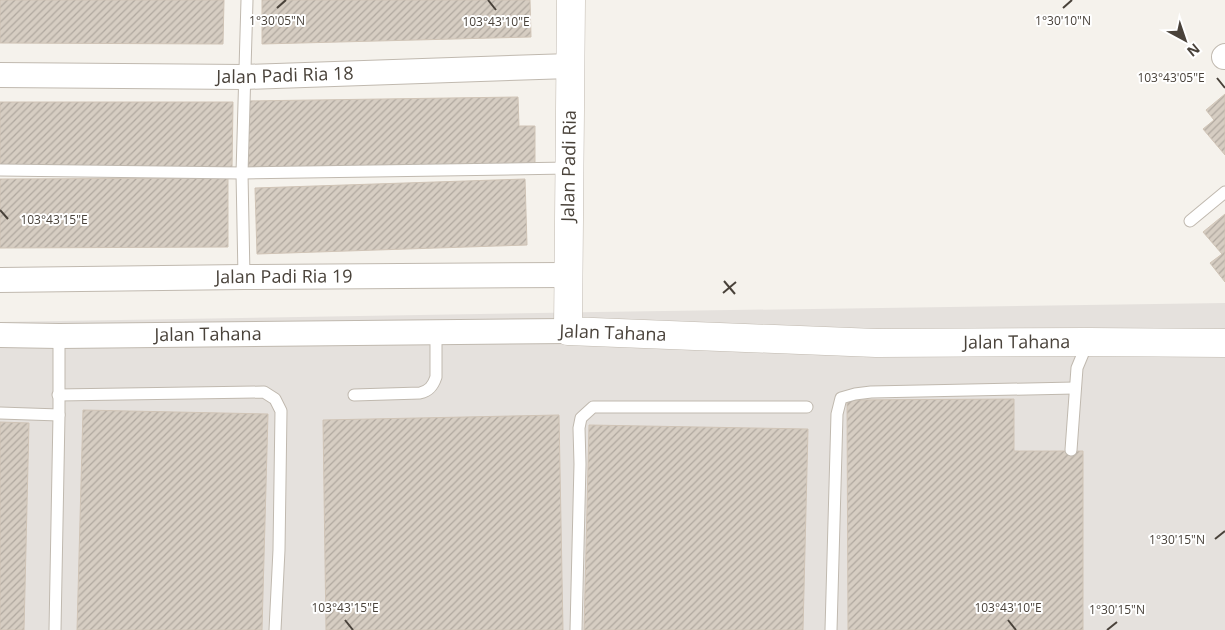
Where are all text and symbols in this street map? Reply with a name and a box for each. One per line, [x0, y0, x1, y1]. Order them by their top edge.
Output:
text: 1°30'05"N [249, 12, 305, 29]
text: 1°30'10"N [1035, 12, 1091, 29]
text: 103°43'10"E [462, 13, 530, 30]
north arrow [1160, 15, 1210, 65]
text: N [1183, 39, 1204, 61]
street label: Jalan Padi Ria 18 [214, 60, 354, 88]
text: 103°43'05"E [1137, 69, 1205, 86]
street label: Jalan Padi Ria [555, 110, 581, 224]
text: 103°43'15"E [20, 211, 88, 228]
street label: Jalan Padi Ria 19 [213, 263, 353, 288]
street label: Jalan Tahana [557, 318, 667, 346]
street label: Jalan Tahana [152, 321, 262, 346]
street label: Jalan Tahana [961, 329, 1070, 354]
text: 1°30'15"N [1149, 531, 1205, 548]
text: 103°43'15"E [311, 599, 379, 616]
text: 103°43'10"E [974, 599, 1042, 616]
text: 1°30'15"N [1089, 601, 1145, 618]

